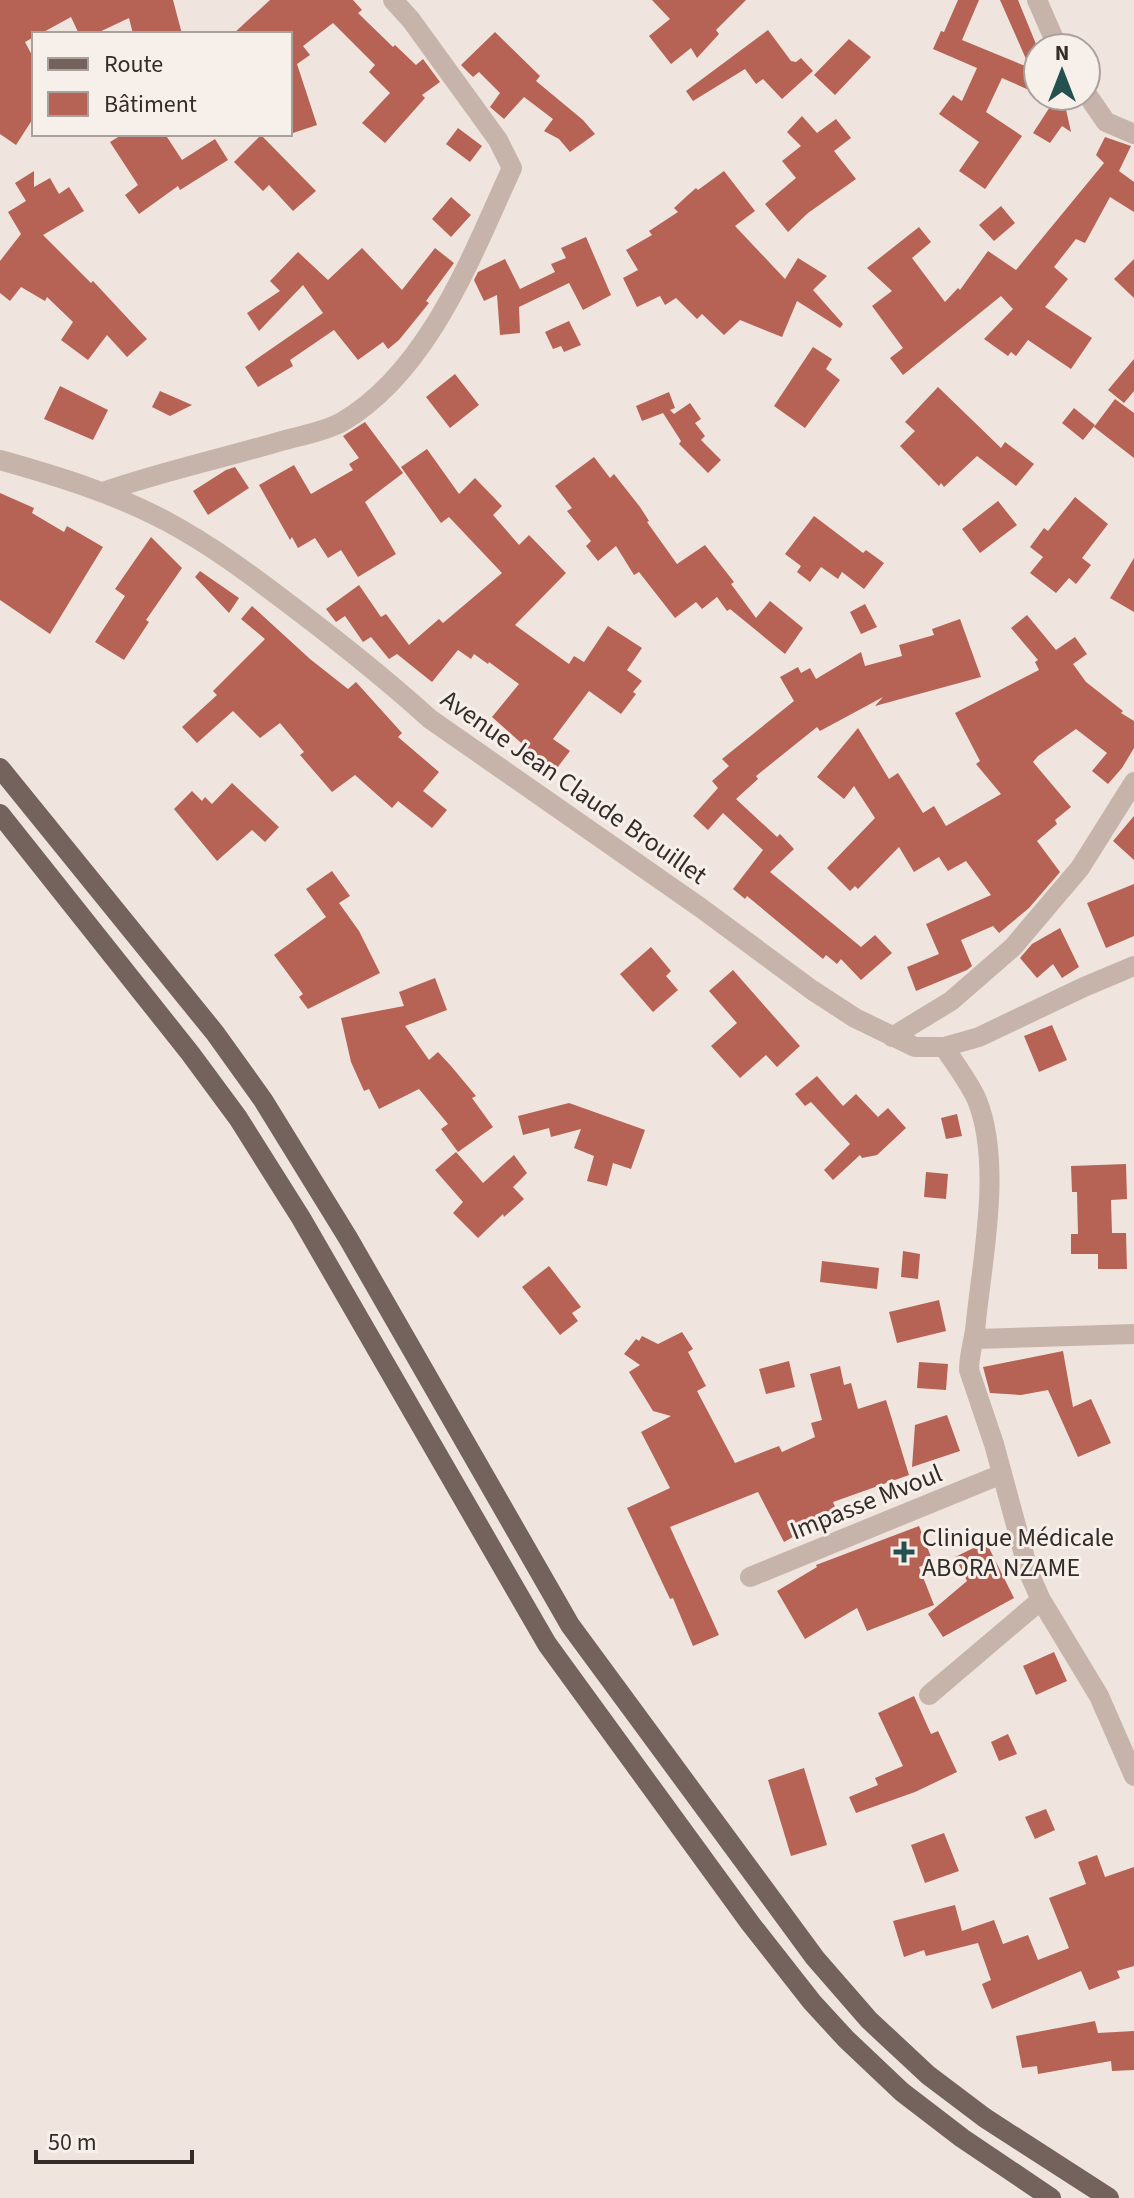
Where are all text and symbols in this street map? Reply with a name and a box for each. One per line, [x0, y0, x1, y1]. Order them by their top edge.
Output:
legend [32, 32, 292, 136]
north arrow [1022, 32, 1102, 112]
text: N [1055, 37, 1069, 69]
text: Route [104, 47, 163, 82]
text: Bâtiment [104, 87, 197, 122]
street label: Avenue Jean Claude Brouillet [433, 681, 715, 893]
street label: Impasse Mvoul [784, 1455, 948, 1549]
place label: Clinique Médicale ABORA NZAME [922, 1519, 1114, 1586]
marker: Clinique Médicale ABORA NZAME [893, 1541, 915, 1563]
scale bar [36, 2114, 192, 2164]
text: 50 m [48, 2125, 97, 2160]

